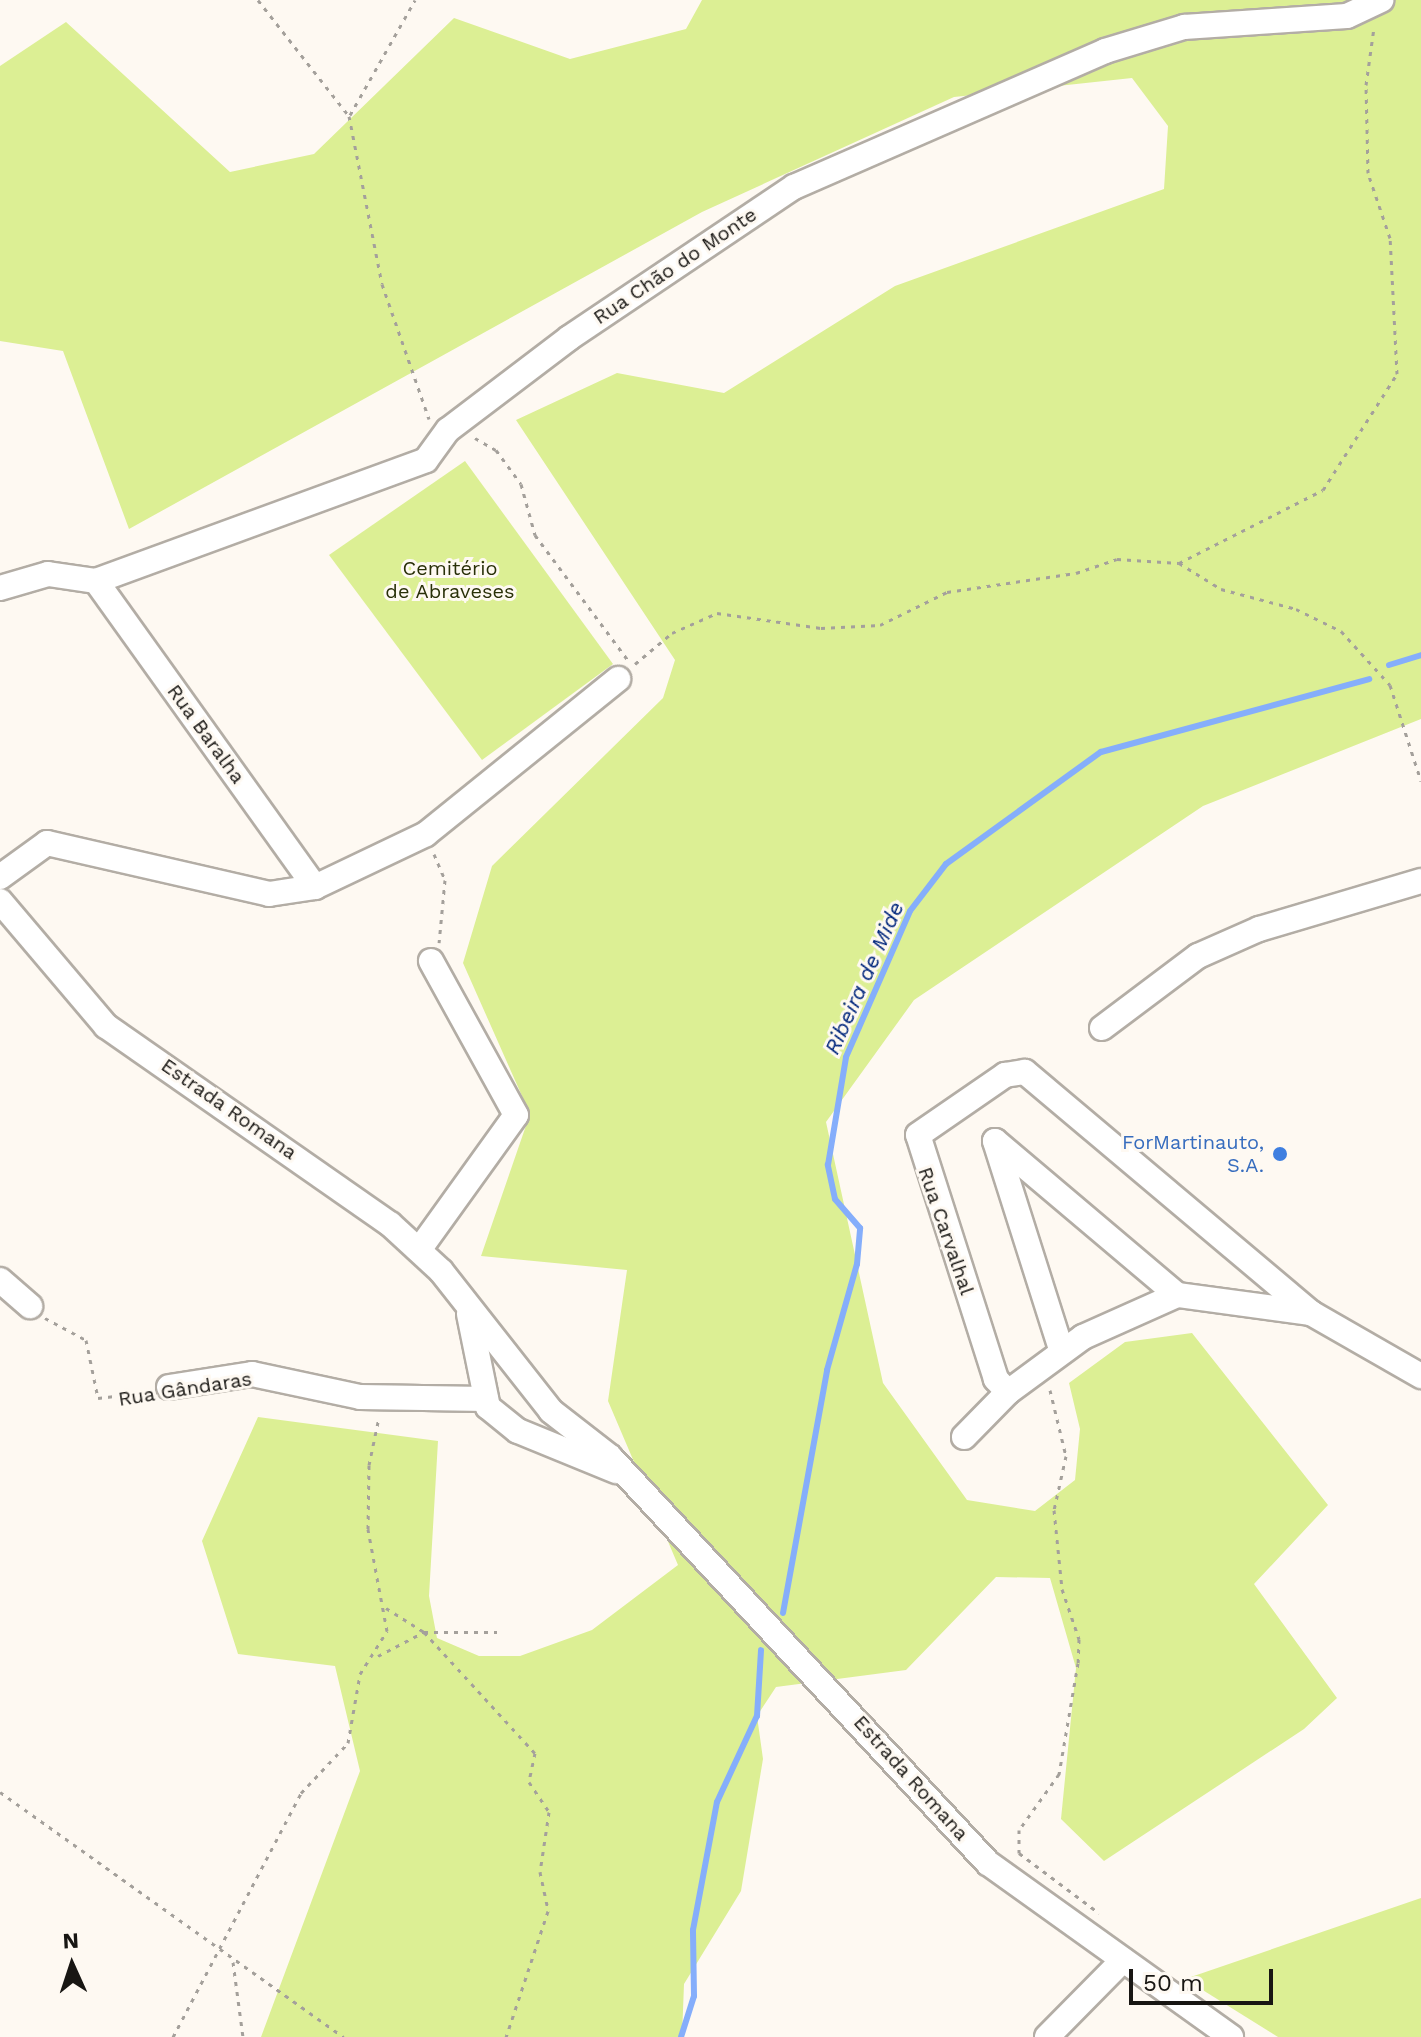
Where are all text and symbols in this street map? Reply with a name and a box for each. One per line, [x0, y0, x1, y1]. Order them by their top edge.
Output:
street label: Rua Chão do Monte [589, 202, 761, 330]
park label: Cemitério de Abraveses [385, 556, 515, 603]
street label: Rua Baralha [162, 680, 250, 788]
water label: Ribeira de Mide [819, 898, 909, 1058]
street label: Estrada Romana [156, 1053, 302, 1165]
place label: ForMartinauto, S.A. [1122, 1130, 1264, 1177]
marker: ForMartinauto, S.A. [1271, 1145, 1289, 1163]
street label: Rua Carvalhal [913, 1164, 979, 1298]
street label: Rua Gândaras [116, 1367, 254, 1411]
street label: Estrada Romana [848, 1710, 974, 1846]
north arrow [32, 1925, 112, 2005]
text: N [62, 1928, 80, 1953]
scale bar [1133, 1953, 1277, 2003]
text: 50 m [1143, 1969, 1203, 1997]

